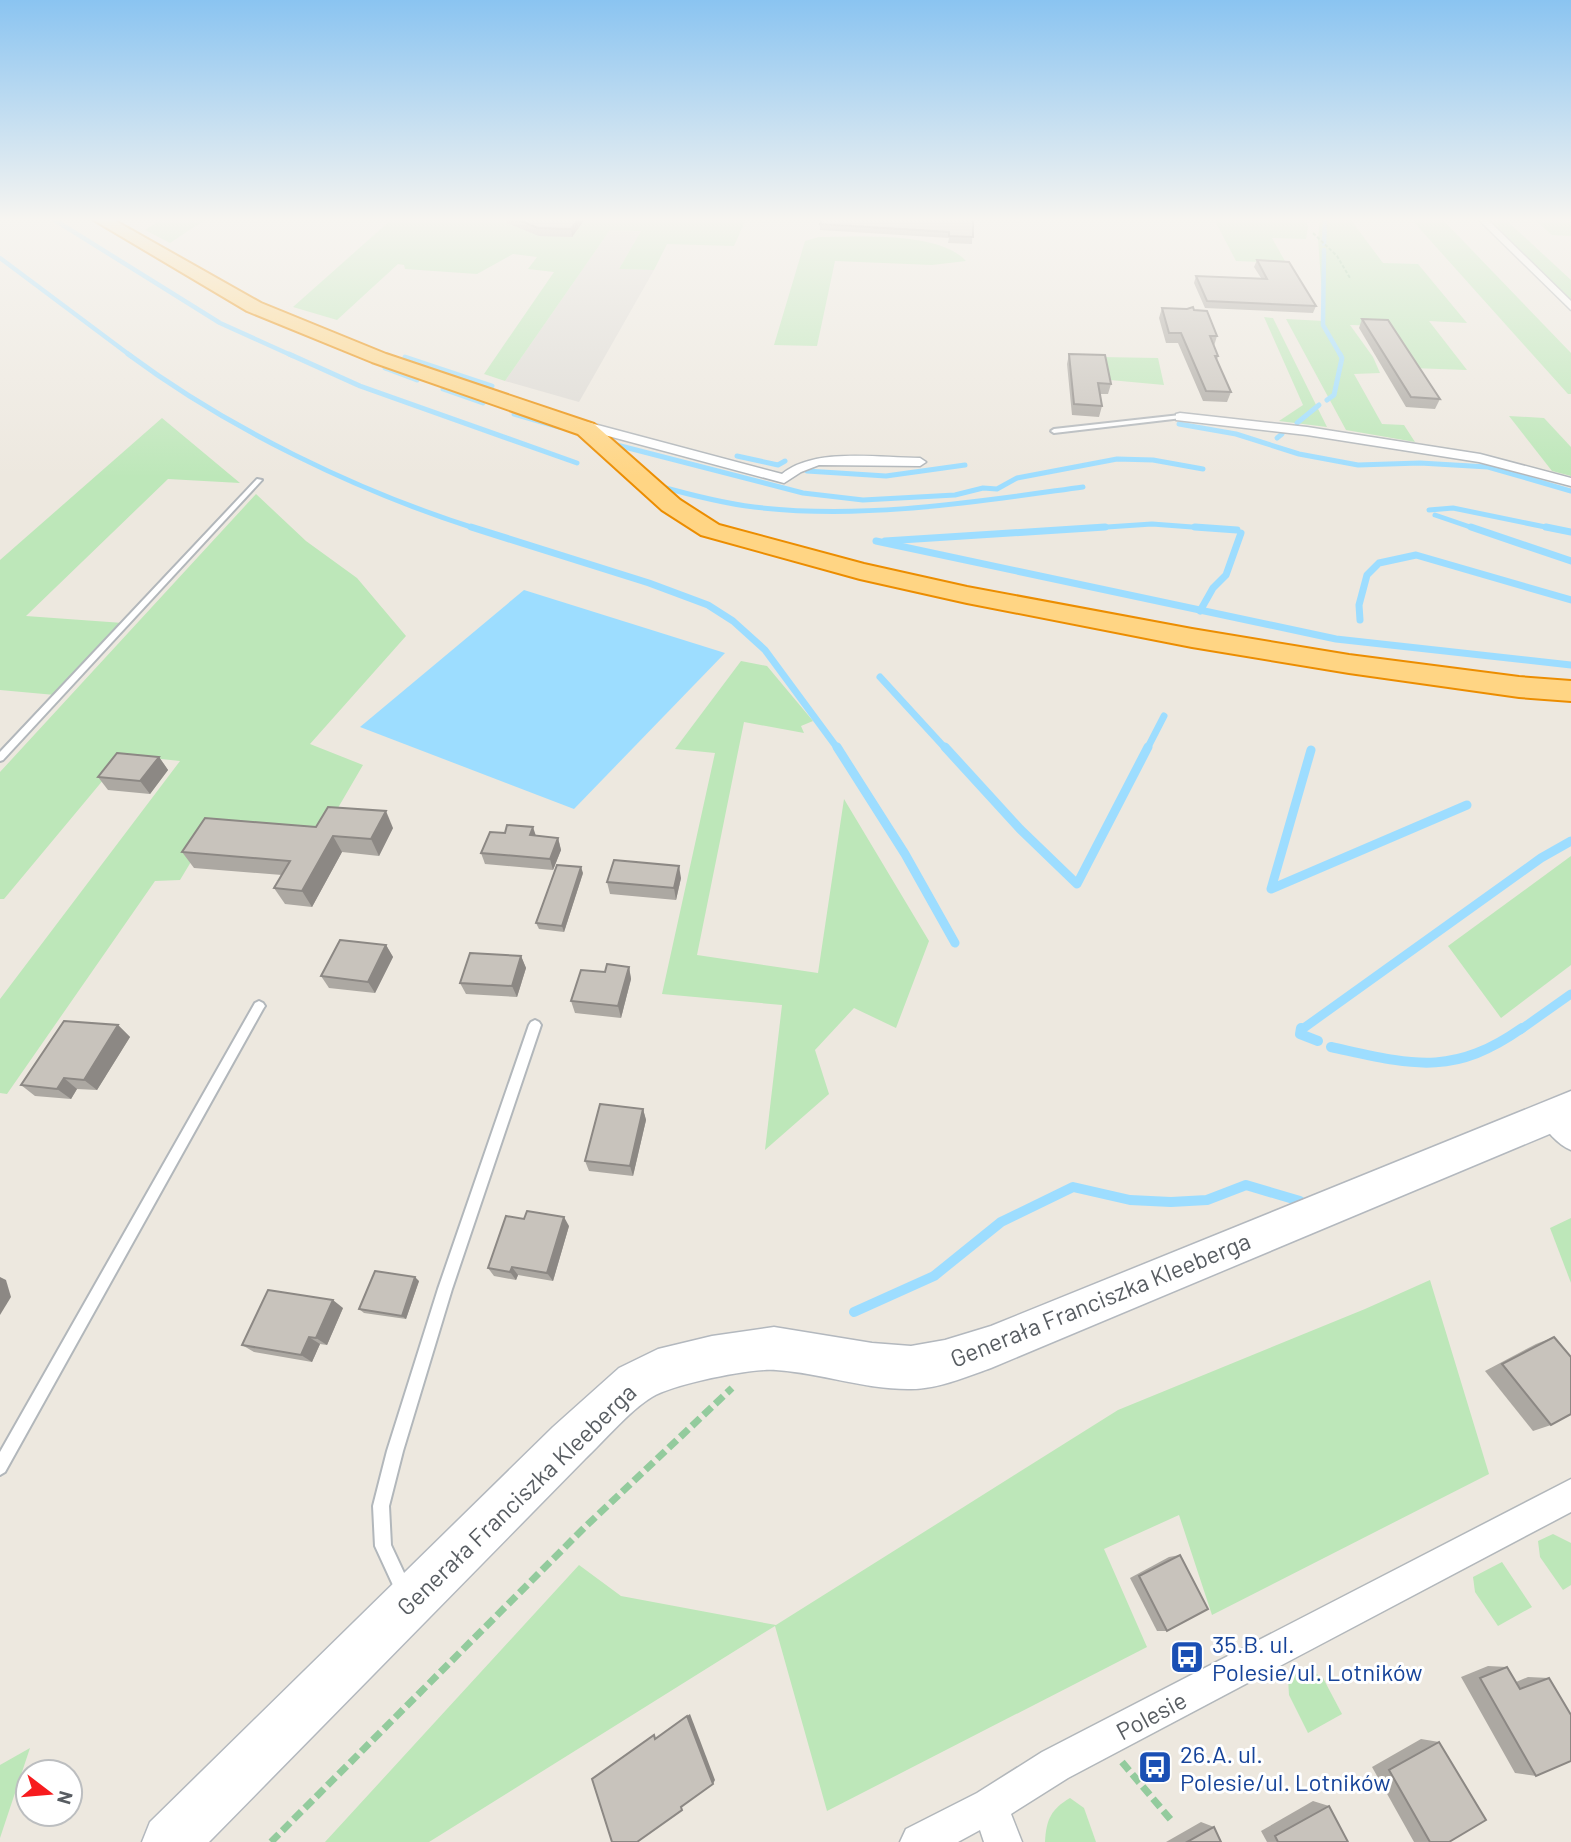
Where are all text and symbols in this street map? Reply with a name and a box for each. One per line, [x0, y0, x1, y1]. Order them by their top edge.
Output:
street label: Generała Franciszka Kleeberga [946, 1225, 1254, 1373]
street label: Generała Franciszka Kleeberga [390, 1377, 642, 1621]
place label: 35.B. ul. Polesie/ul. Lotników [1212, 1629, 1422, 1686]
bus stop icon: 35.B. ul. Polesie/ul. Lotników [1168, 1638, 1206, 1676]
street label: Polesie [1111, 1684, 1191, 1746]
place label: 26.A. ul. Polesie/ul. Lotników [1180, 1739, 1390, 1796]
bus stop icon: 26.A. ul. Polesie/ul. Lotników [1136, 1748, 1174, 1786]
north arrow [14, 1758, 84, 1828]
text: N [53, 1789, 79, 1807]

